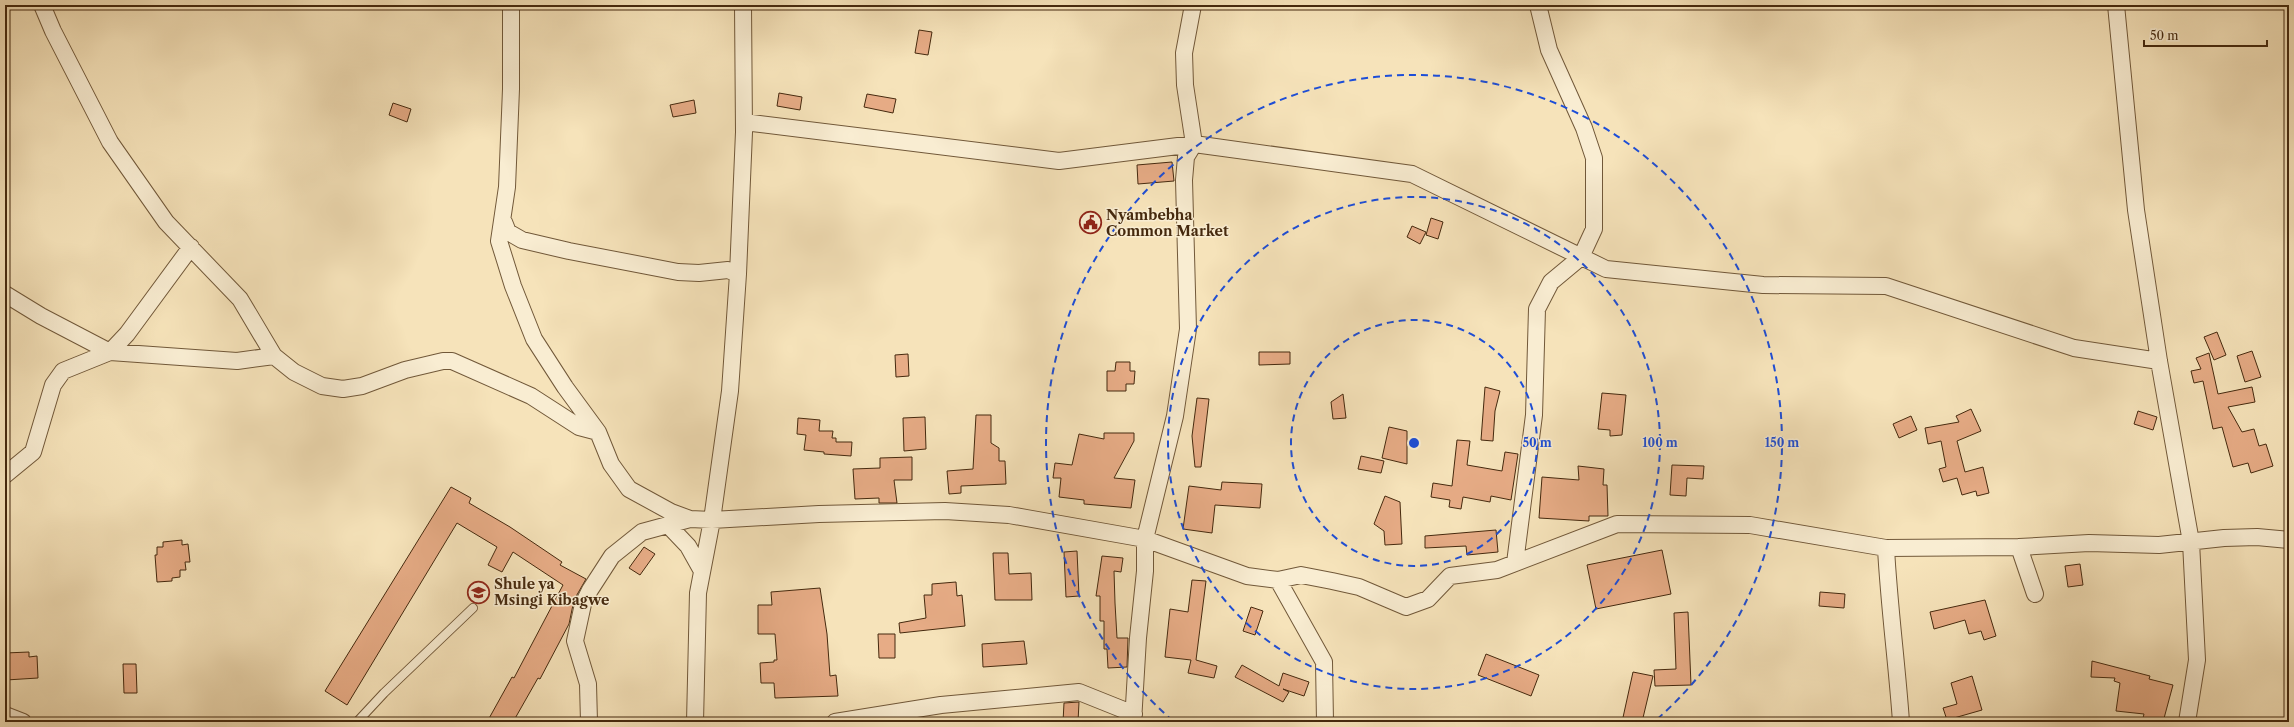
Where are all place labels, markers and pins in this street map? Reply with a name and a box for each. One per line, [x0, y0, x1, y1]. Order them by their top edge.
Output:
place label: Nyambebha Common Market [1106, 206, 1229, 240]
public building icon: Nyambebha Common Market [1077, 210, 1103, 236]
centre of rings [1407, 436, 1421, 450]
place label: Shule ya Msingi Kibagwe [494, 575, 609, 609]
school or university icon: Shule ya Msingi Kibagwe [466, 579, 492, 605]

